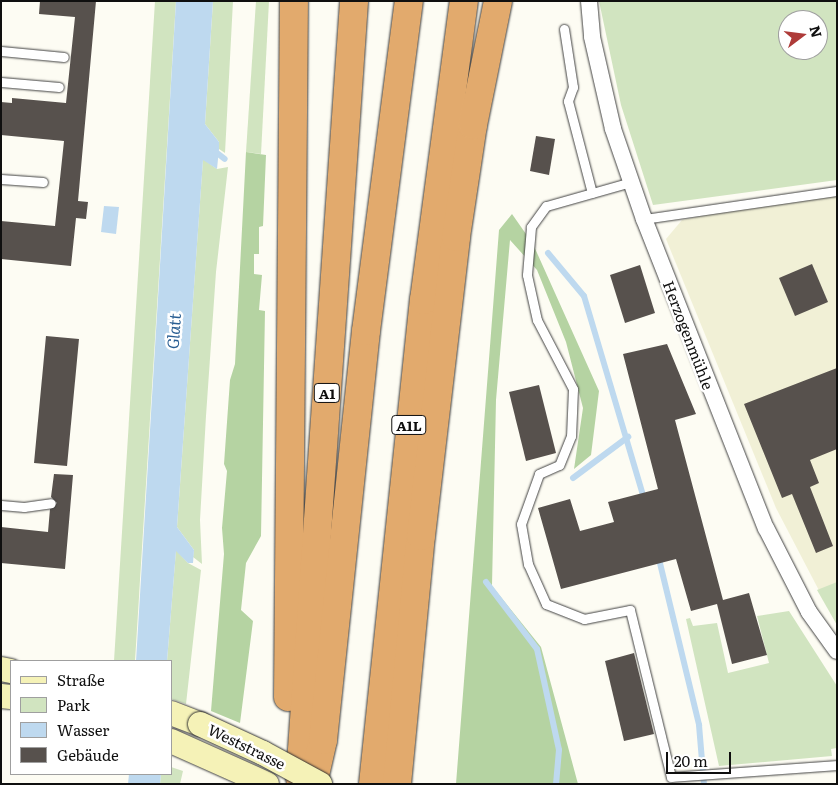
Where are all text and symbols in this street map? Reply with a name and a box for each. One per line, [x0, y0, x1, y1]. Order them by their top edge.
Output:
north arrow [778, 10, 828, 60]
text: N [805, 23, 828, 40]
street label: Herzogenmühle [660, 278, 718, 392]
water label: Glatt [162, 312, 184, 350]
road number: A1 [313, 382, 341, 404]
road number: A1L [390, 414, 428, 436]
legend [10, 660, 172, 775]
text: Straße [57, 668, 105, 691]
text: Park [57, 693, 90, 716]
text: Wasser [57, 718, 109, 741]
street label: Weststrasse [205, 720, 289, 772]
scale bar [668, 742, 733, 774]
text: Gebäude [57, 743, 119, 766]
text: 20 m [674, 749, 708, 772]

